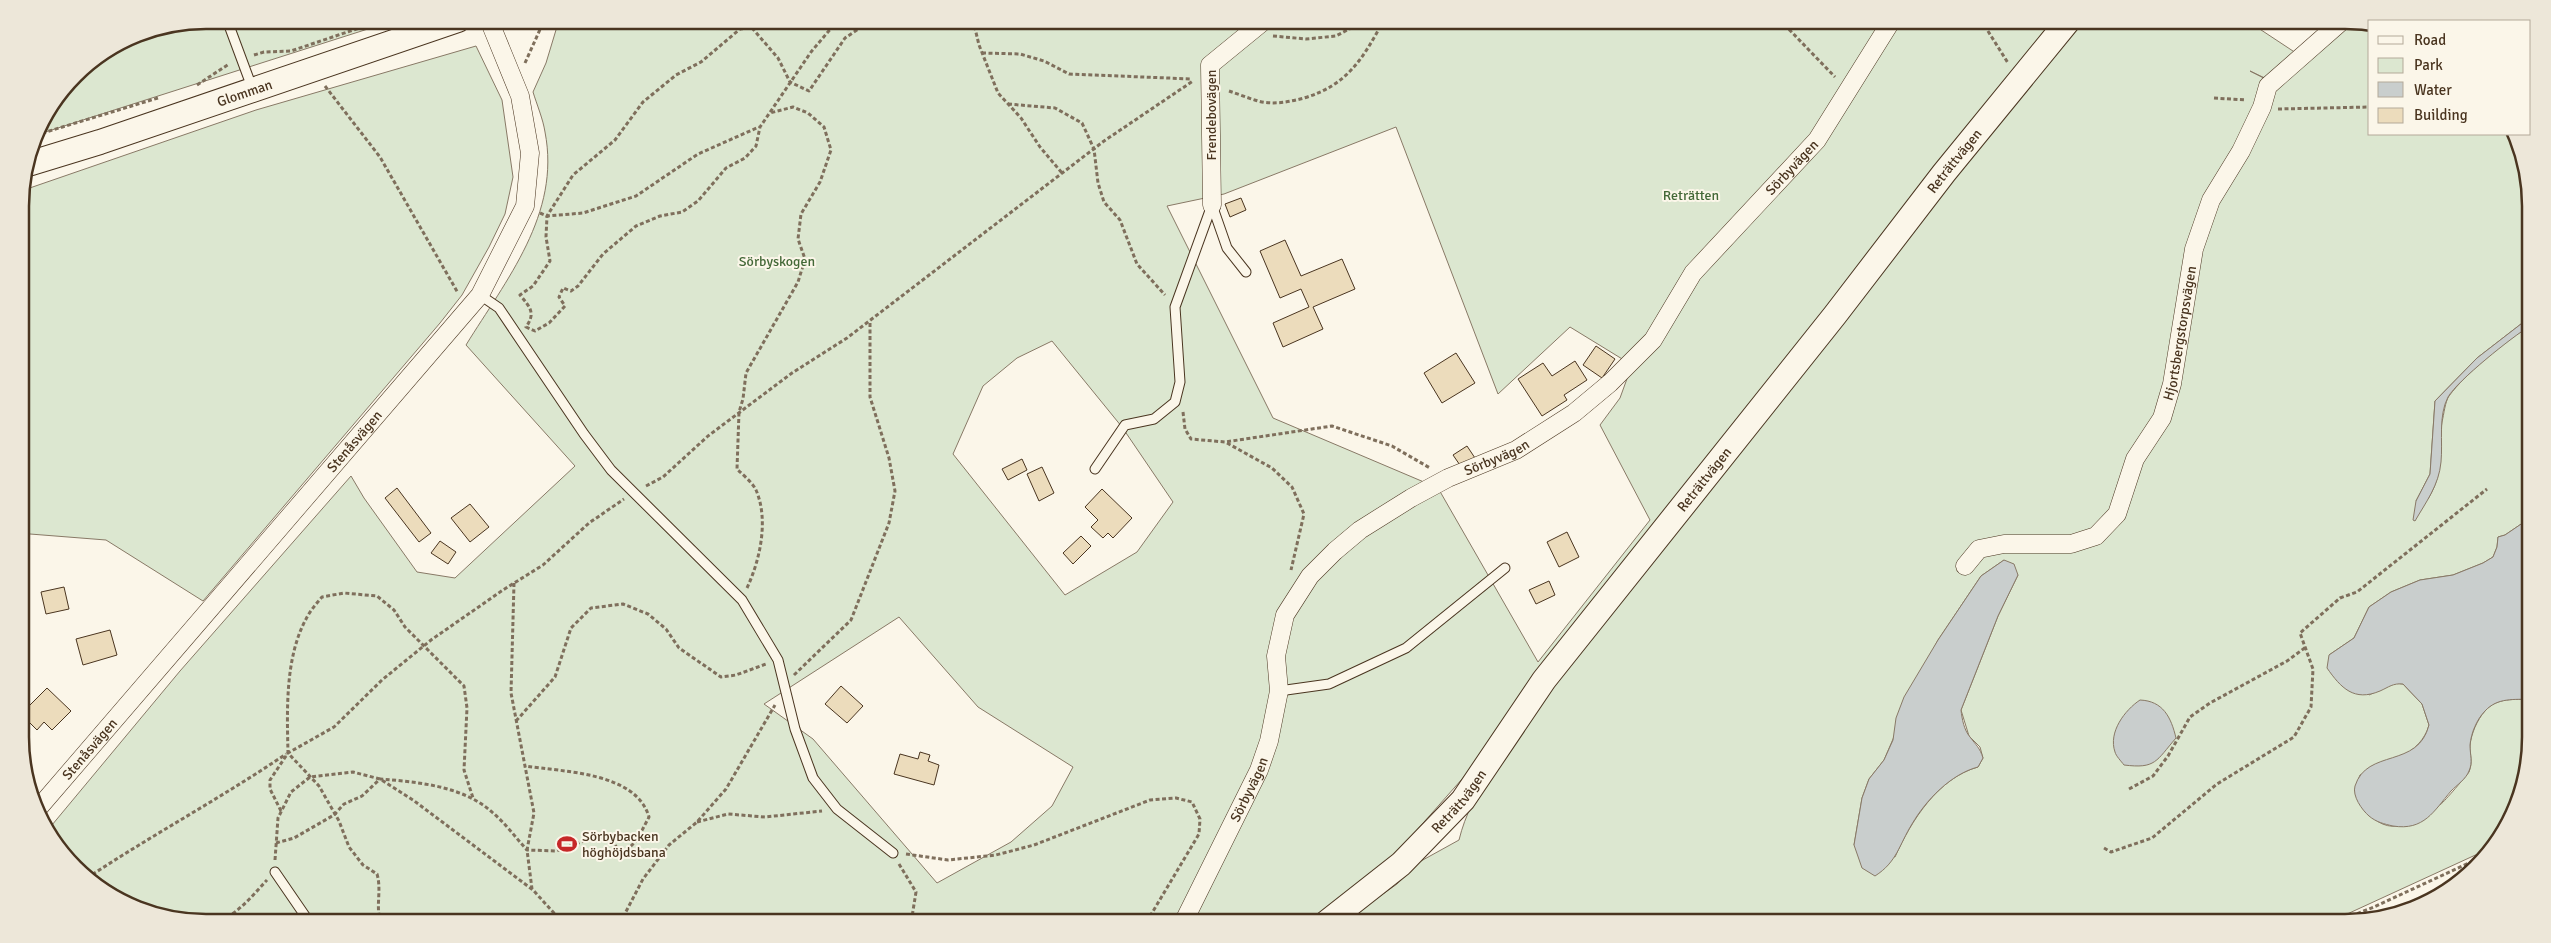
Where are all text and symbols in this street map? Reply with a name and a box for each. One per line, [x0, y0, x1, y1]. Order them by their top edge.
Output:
legend [2368, 20, 2531, 135]
text: Road [2414, 31, 2446, 49]
text: Park [2414, 56, 2443, 74]
street label: Frendebovägen [1203, 70, 1220, 160]
street label: Glomman [215, 76, 275, 111]
text: Water [2414, 81, 2452, 99]
text: Building [2414, 106, 2468, 124]
street label: Reträttvägen [1924, 126, 1986, 197]
street label: Sörbyvägen [1762, 136, 1822, 199]
park label: Reträtten [1663, 187, 1719, 204]
park label: Sörbyskogen [739, 253, 815, 270]
street label: Hjortsbergstorpsvägen [2160, 265, 2200, 403]
street label: Stenåsvägen [323, 407, 386, 476]
street label: Sörbyvägen [1462, 436, 1533, 479]
street label: Reträttvägen [1674, 444, 1735, 515]
street label: Stenåsvägen [59, 715, 121, 783]
street label: Sörbyvägen [1227, 755, 1272, 825]
street label: Reträttvägen [1428, 766, 1490, 837]
place label: Sörbybacken höghöjdsbana [582, 828, 666, 861]
sports icon: Sörbybacken höghöjdsbana [556, 833, 578, 855]

